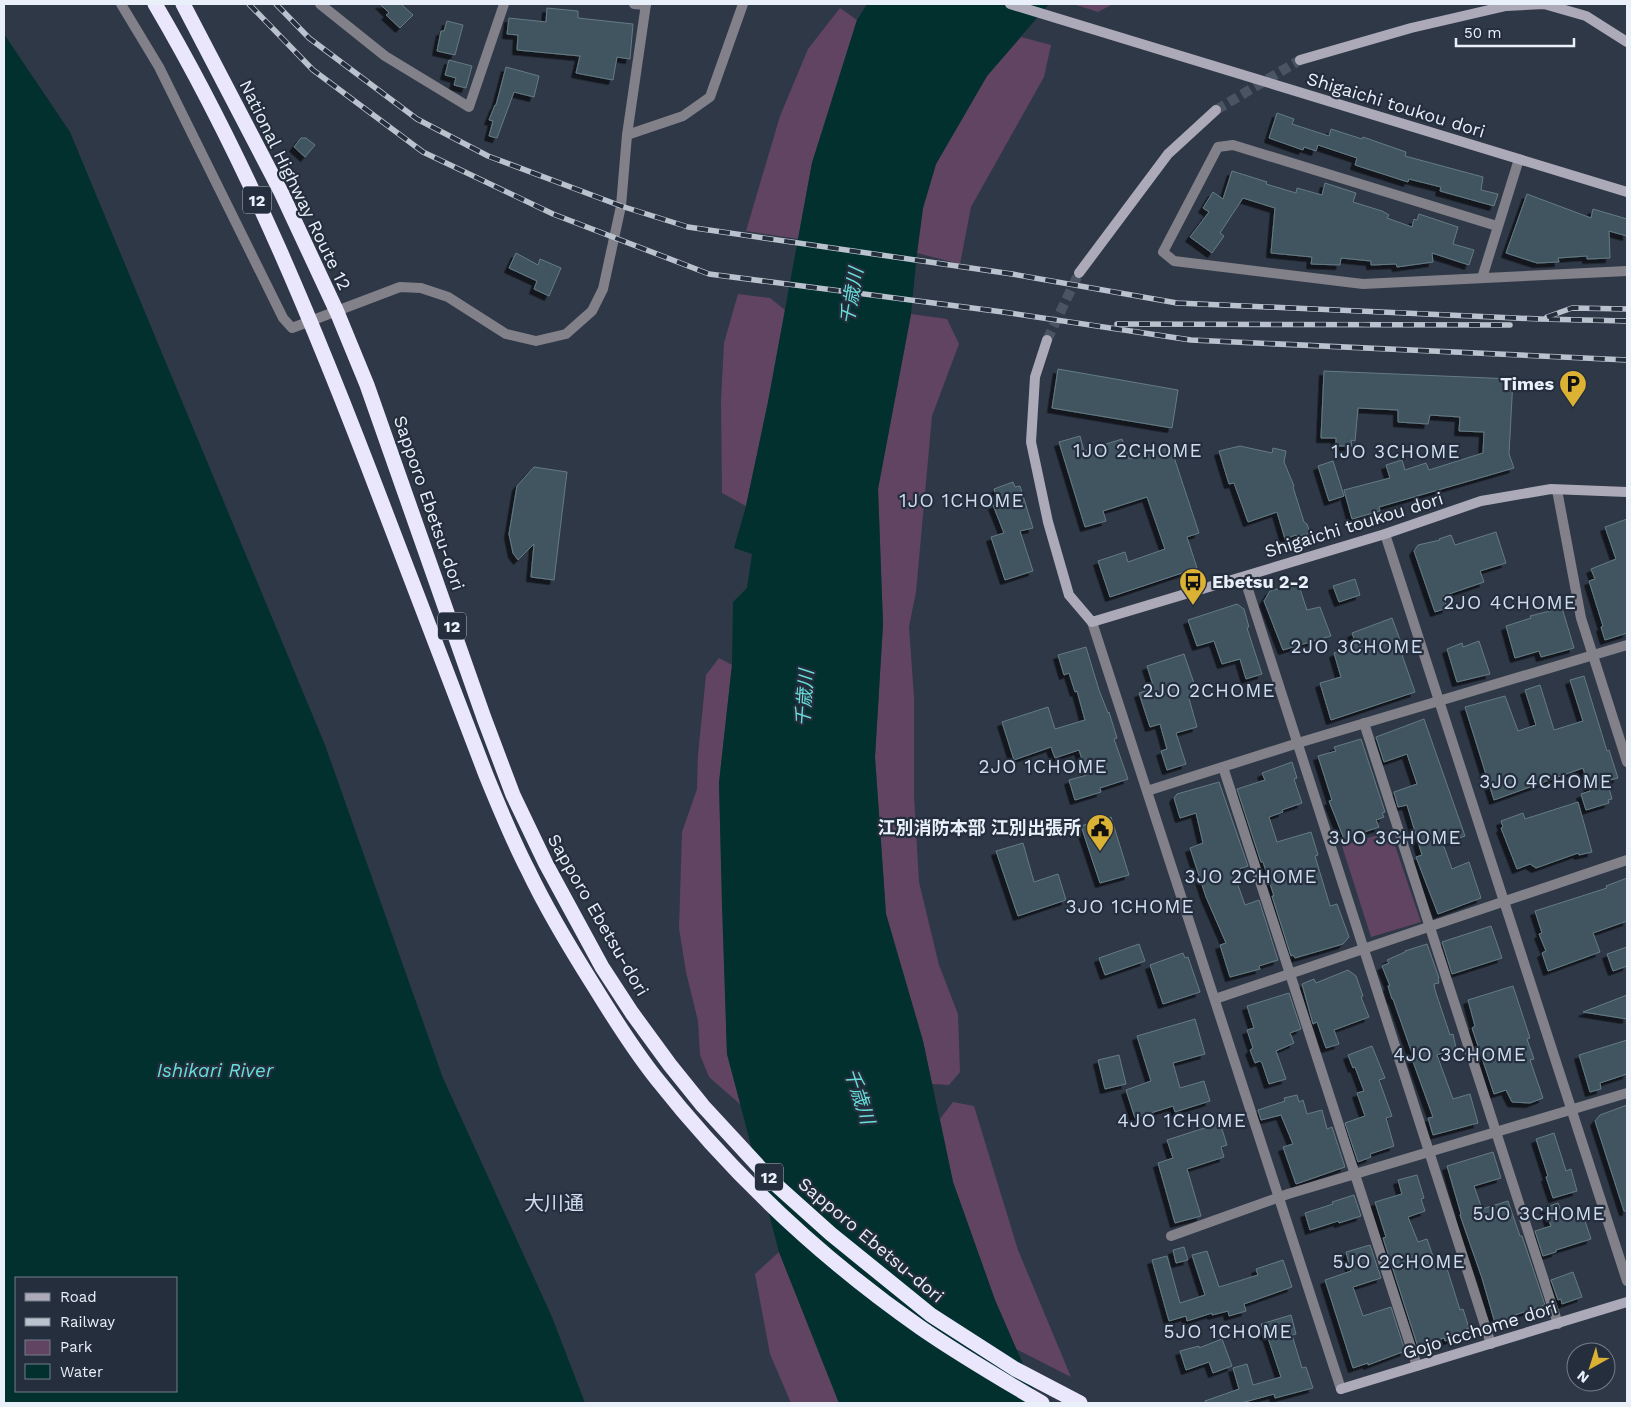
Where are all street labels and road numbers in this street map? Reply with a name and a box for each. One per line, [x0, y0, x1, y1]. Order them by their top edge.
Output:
street label: Shigaichi toukou dori [1304, 67, 1488, 142]
street label: National Highway Route 12 [234, 76, 356, 294]
road number: 12 [243, 186, 271, 214]
street label: Sapporo Ebetsu-dori [390, 413, 469, 593]
street label: Shigaichi toukou dori [1262, 487, 1446, 562]
road number: 12 [438, 612, 466, 640]
street label: Sapporo Ebetsu-dori [544, 830, 653, 999]
road number: 12 [755, 1164, 783, 1190]
street label: Sapporo Ebetsu-dori [794, 1173, 948, 1307]
street label: Gojo icchome dori [1400, 1296, 1560, 1363]

